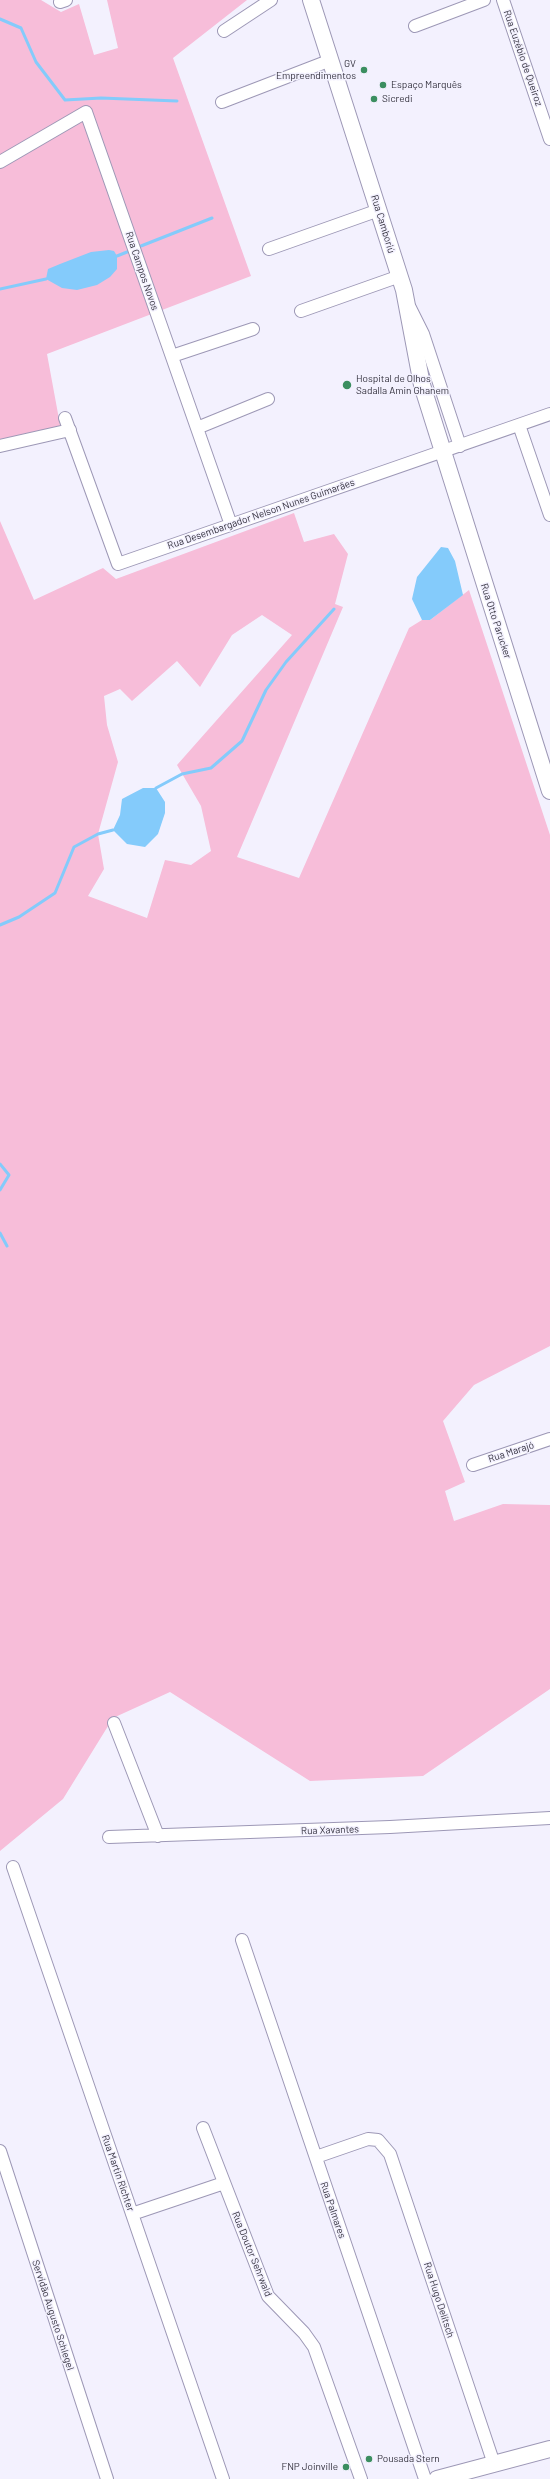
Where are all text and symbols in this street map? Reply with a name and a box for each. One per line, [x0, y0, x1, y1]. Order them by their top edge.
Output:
street label: Rua Euzébio de Queiroz [501, 9, 545, 107]
place label: GV Empreendimentos [276, 58, 356, 82]
marker: GV Empreendimentos [359, 65, 369, 75]
place label: Espaço Marquês [391, 79, 462, 91]
marker: Espaço Marquês [378, 80, 388, 90]
place label: Sicredi [382, 93, 413, 105]
marker: Sicredi [369, 94, 379, 104]
street label: Rua Camboriú [368, 193, 398, 255]
street label: Rua Campos Novos [123, 230, 161, 312]
place label: Hospital de Olhos Sadalla Amin Ghanem [356, 373, 449, 396]
marker: Hospital de Olhos Sadalla Amin Ghanem [341, 379, 353, 391]
street label: Rua Desembargador Nelson Nunes Guimarães [166, 476, 356, 552]
street label: Rua Otto Parucker [478, 582, 514, 660]
street label: Rua Marajó [487, 1439, 535, 1465]
street label: Rua Xavantes [301, 1823, 359, 1837]
street label: Rua Martin Richter [99, 2133, 137, 2213]
street label: Rua Palmares [318, 2180, 348, 2240]
street label: Rua Doutor Sehrwald [229, 2210, 275, 2298]
street label: Servidão Augusto Schlegel [29, 2258, 77, 2372]
street label: Rua Hugo Delitsch [421, 2261, 457, 2339]
place label: Pousada Stern [377, 2453, 440, 2465]
marker: Pousada Stern [364, 2454, 374, 2464]
place label: FNP Joinville [281, 2461, 338, 2473]
marker: FNP Joinville [341, 2462, 351, 2472]

